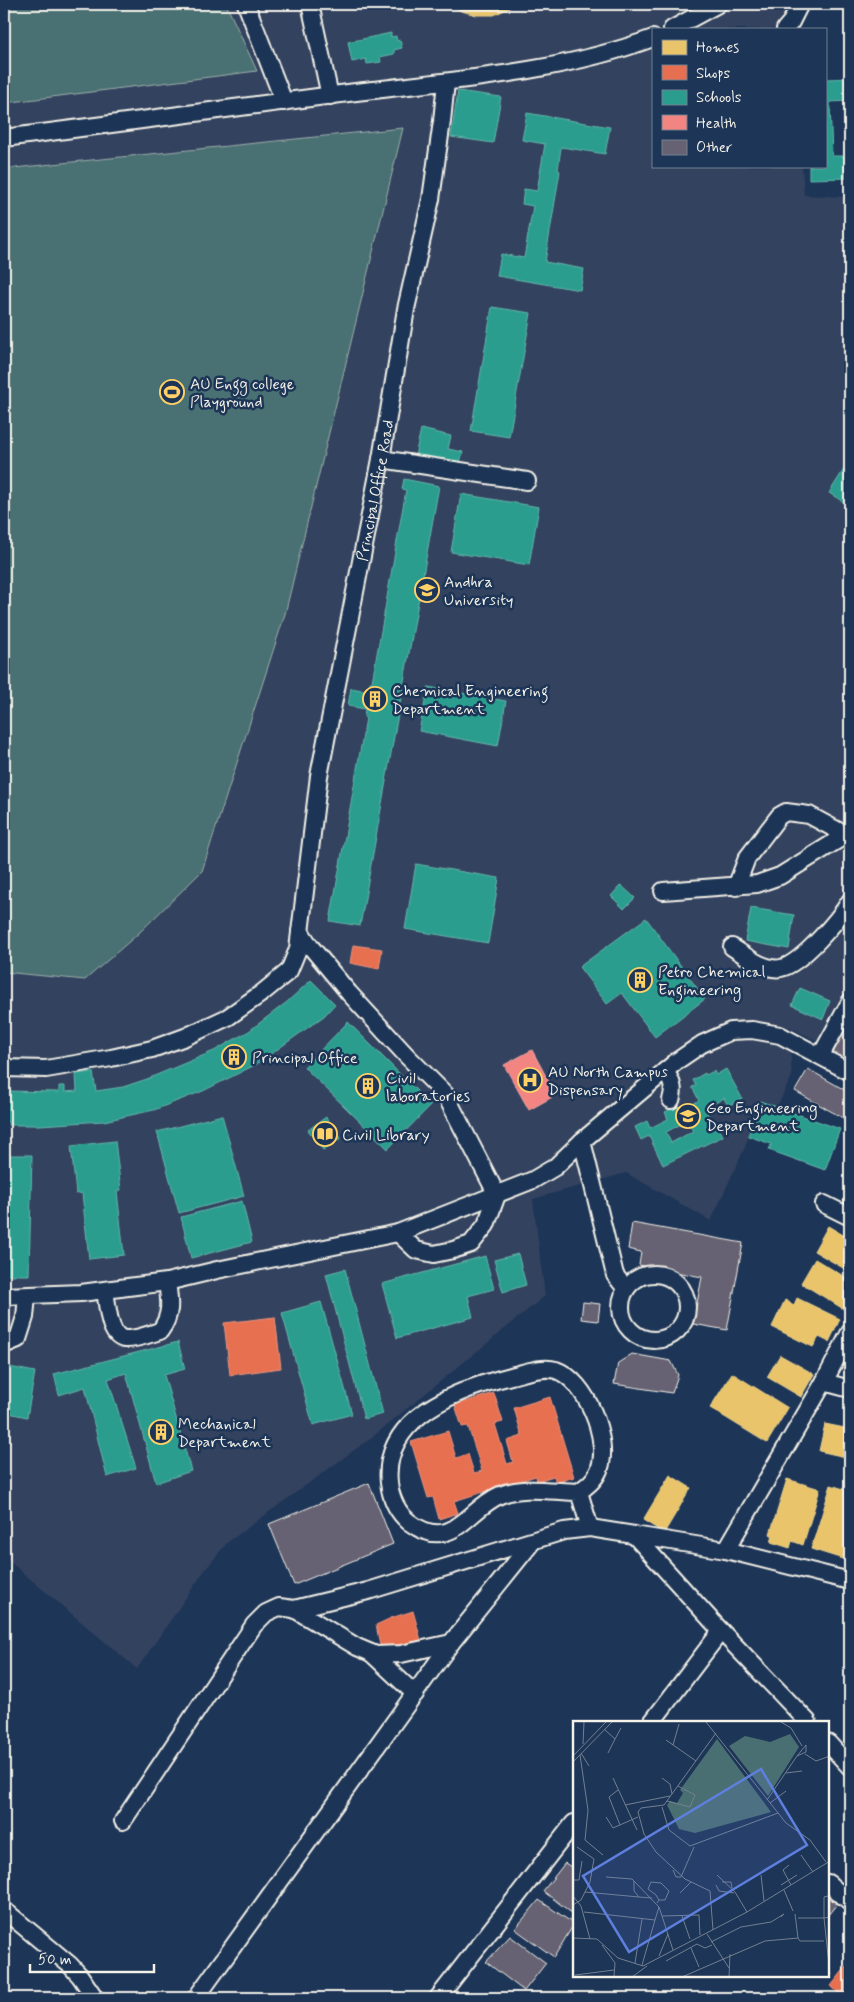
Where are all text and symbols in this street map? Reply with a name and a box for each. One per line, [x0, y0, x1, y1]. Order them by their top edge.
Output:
legend [652, 28, 826, 168]
text: Homes [696, 38, 739, 58]
text: Shops [696, 64, 731, 84]
text: Schools [696, 88, 742, 108]
text: Health [696, 114, 737, 134]
text: Other [696, 138, 732, 158]
place label: AU Engg college Playground [190, 374, 295, 413]
sports icon: AU Engg college Playground [159, 379, 185, 405]
street label: Principal Office Road [352, 418, 399, 563]
place label: Andhra University [444, 572, 514, 611]
school or university icon: Andhra University [414, 577, 440, 603]
place label: Chemical Engineering Department [392, 681, 548, 720]
building icon: Chemical Engineering Department [362, 686, 388, 712]
place label: Petro Chemical Engineering [658, 962, 765, 1002]
building icon: Petro Chemical Engineering [627, 967, 653, 993]
building icon: Principal Office [221, 1044, 247, 1070]
place label: Principal Office [252, 1048, 358, 1069]
place label: AU North Campus Dispensary [548, 1062, 668, 1101]
hospital icon: AU North Campus Dispensary [517, 1067, 543, 1093]
place label: Civil laboratories [386, 1068, 470, 1107]
building icon: Civil laboratories [355, 1073, 381, 1099]
place label: Geo Engineering Department [706, 1098, 818, 1137]
school or university icon: Geo Engineering Department [675, 1103, 701, 1129]
library icon: Civil Library [312, 1121, 338, 1147]
place label: Civil Library [342, 1125, 430, 1146]
place label: Mechanical Department [178, 1414, 272, 1453]
building icon: Mechanical Department [148, 1419, 174, 1445]
inset map [573, 1721, 829, 1977]
scale bar [30, 1942, 154, 1974]
text: 50 m [38, 1950, 72, 1970]

